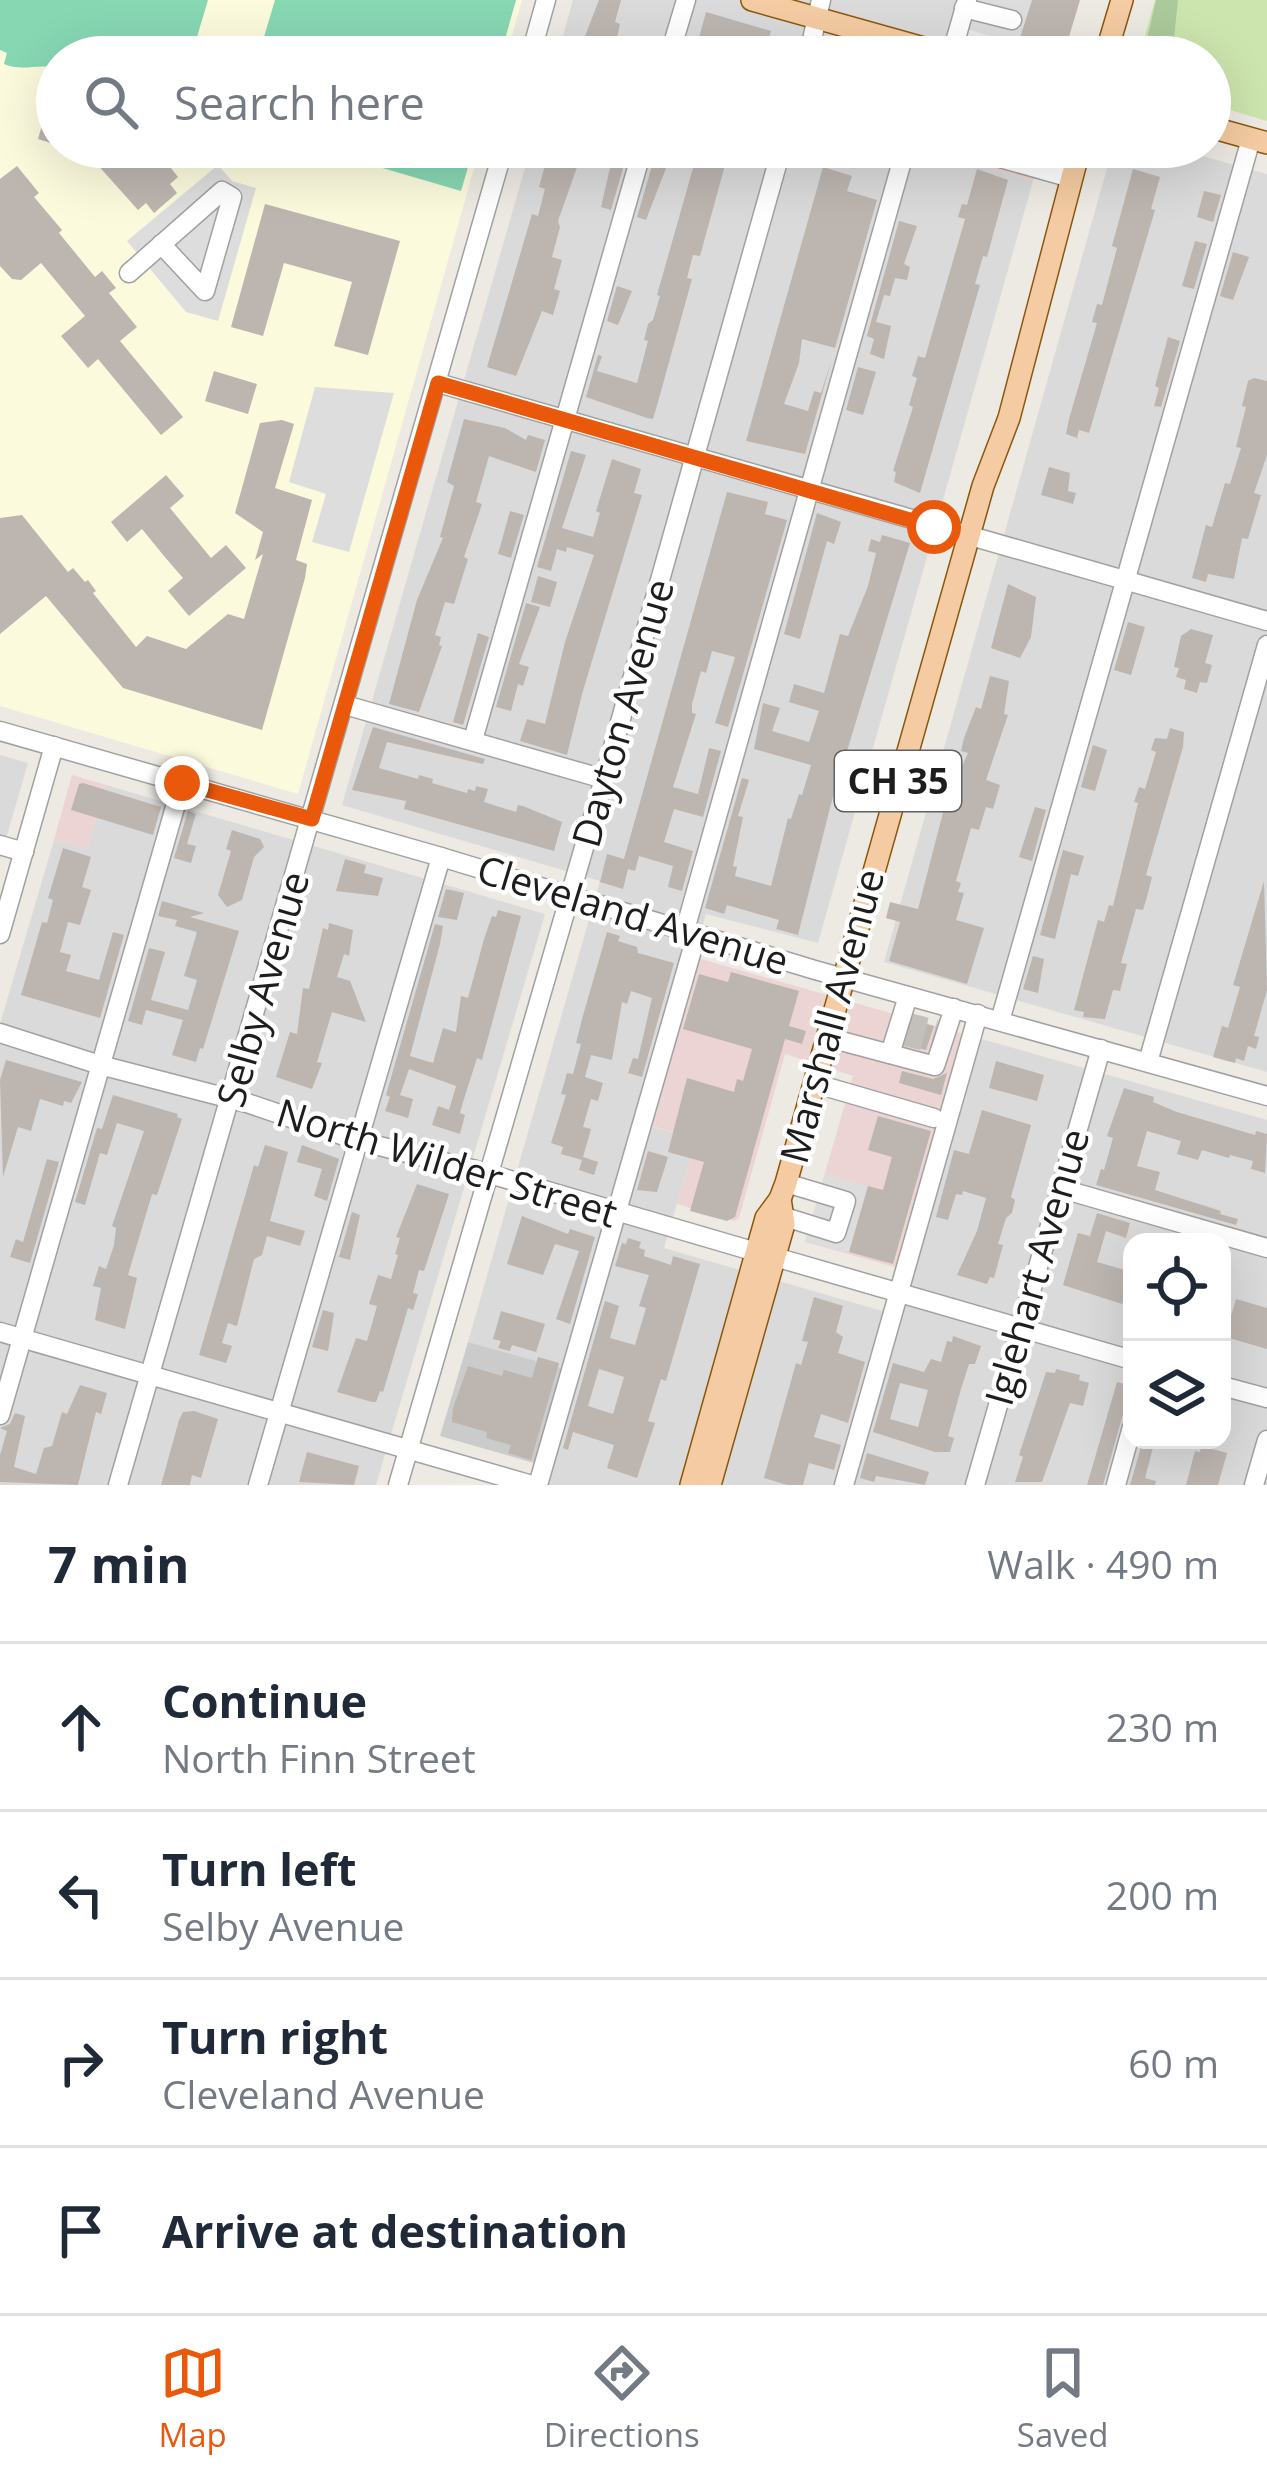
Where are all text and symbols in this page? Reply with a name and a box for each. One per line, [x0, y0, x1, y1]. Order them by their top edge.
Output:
search box [36, 36, 1231, 168]
icon: search [78, 69, 144, 135]
text: Search here [174, 72, 425, 133]
route start [907, 500, 961, 554]
street label: Dayton Avenue [558, 572, 685, 853]
road number: CH 35 [835, 751, 961, 811]
route end [155, 756, 209, 810]
street label: Cleveland Avenue [471, 841, 796, 986]
street label: Marshall Avenue [766, 863, 895, 1169]
street label: Selby Avenue [203, 865, 320, 1112]
street label: North Wilder Street [271, 1085, 624, 1239]
street label: Iglehart Avenue [971, 1122, 1100, 1411]
map controls [1123, 1233, 1231, 1449]
button: locate [1123, 1233, 1231, 1341]
button: layers [1123, 1341, 1231, 1449]
text: 7 min [48, 1528, 190, 1598]
text: Walk · 490 m [987, 1537, 1219, 1590]
text: Continue [162, 1670, 367, 1731]
icon: ahead [48, 1694, 114, 1760]
text: 230 m [1106, 1700, 1219, 1753]
text: North Finn Street [162, 1731, 476, 1784]
text: Turn left [162, 1838, 357, 1899]
icon: left [48, 1862, 114, 1928]
text: 200 m [1106, 1868, 1219, 1921]
text: Selby Avenue [162, 1899, 404, 1952]
text: Turn right [162, 2006, 388, 2067]
icon: right [48, 2030, 114, 2096]
text: 60 m [1128, 2036, 1219, 2089]
text: Cleveland Avenue [162, 2067, 485, 2120]
icon: arrive [48, 2198, 114, 2264]
text: Arrive at destination [162, 2200, 628, 2261]
tab: Map [159, 2340, 227, 2457]
tab: Directions [544, 2340, 700, 2457]
tab: Saved [1017, 2340, 1108, 2457]

